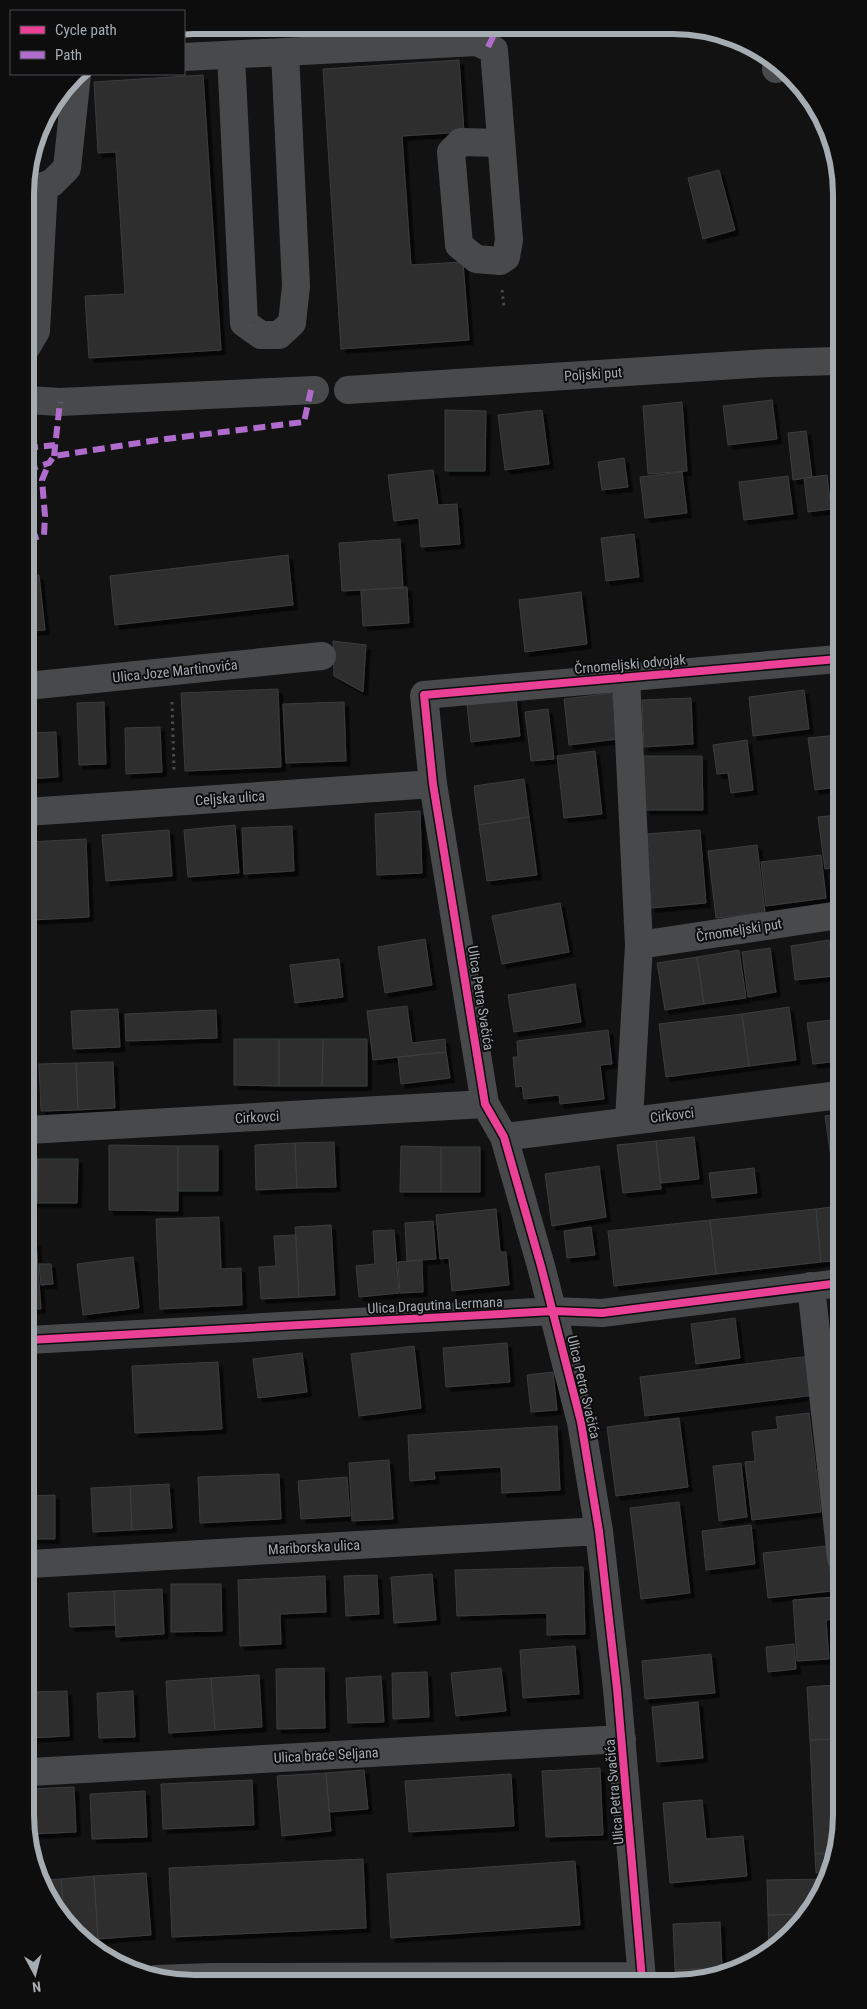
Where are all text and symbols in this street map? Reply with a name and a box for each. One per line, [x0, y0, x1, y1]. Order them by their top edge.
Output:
legend [10, 10, 185, 75]
text: Cycle path [55, 21, 117, 39]
text: Path [55, 46, 82, 64]
street label: Poljski put [564, 364, 622, 384]
street label: Črnomeljski odvojak [574, 650, 687, 677]
street label: Ulica Joze Martinovića [112, 656, 238, 686]
street label: Celjska ulica [195, 788, 265, 808]
street label: Črnomeljski put [695, 914, 783, 945]
street label: Ulica Petra Svačića [465, 945, 497, 1051]
street label: Cirkovci [649, 1104, 695, 1126]
street label: Cirkovci [234, 1108, 280, 1126]
street label: Ulica Dragutina Lermana [367, 1293, 503, 1317]
street label: Ulica Petra Svačića [564, 1334, 604, 1440]
street label: Mariborska ulica [268, 1537, 360, 1557]
street label: Ulica Petra Svačića [601, 1739, 627, 1845]
street label: Ulica braće Seljana [273, 1744, 379, 1766]
north arrow [10, 1949, 60, 1999]
text: N [31, 1978, 42, 1995]

